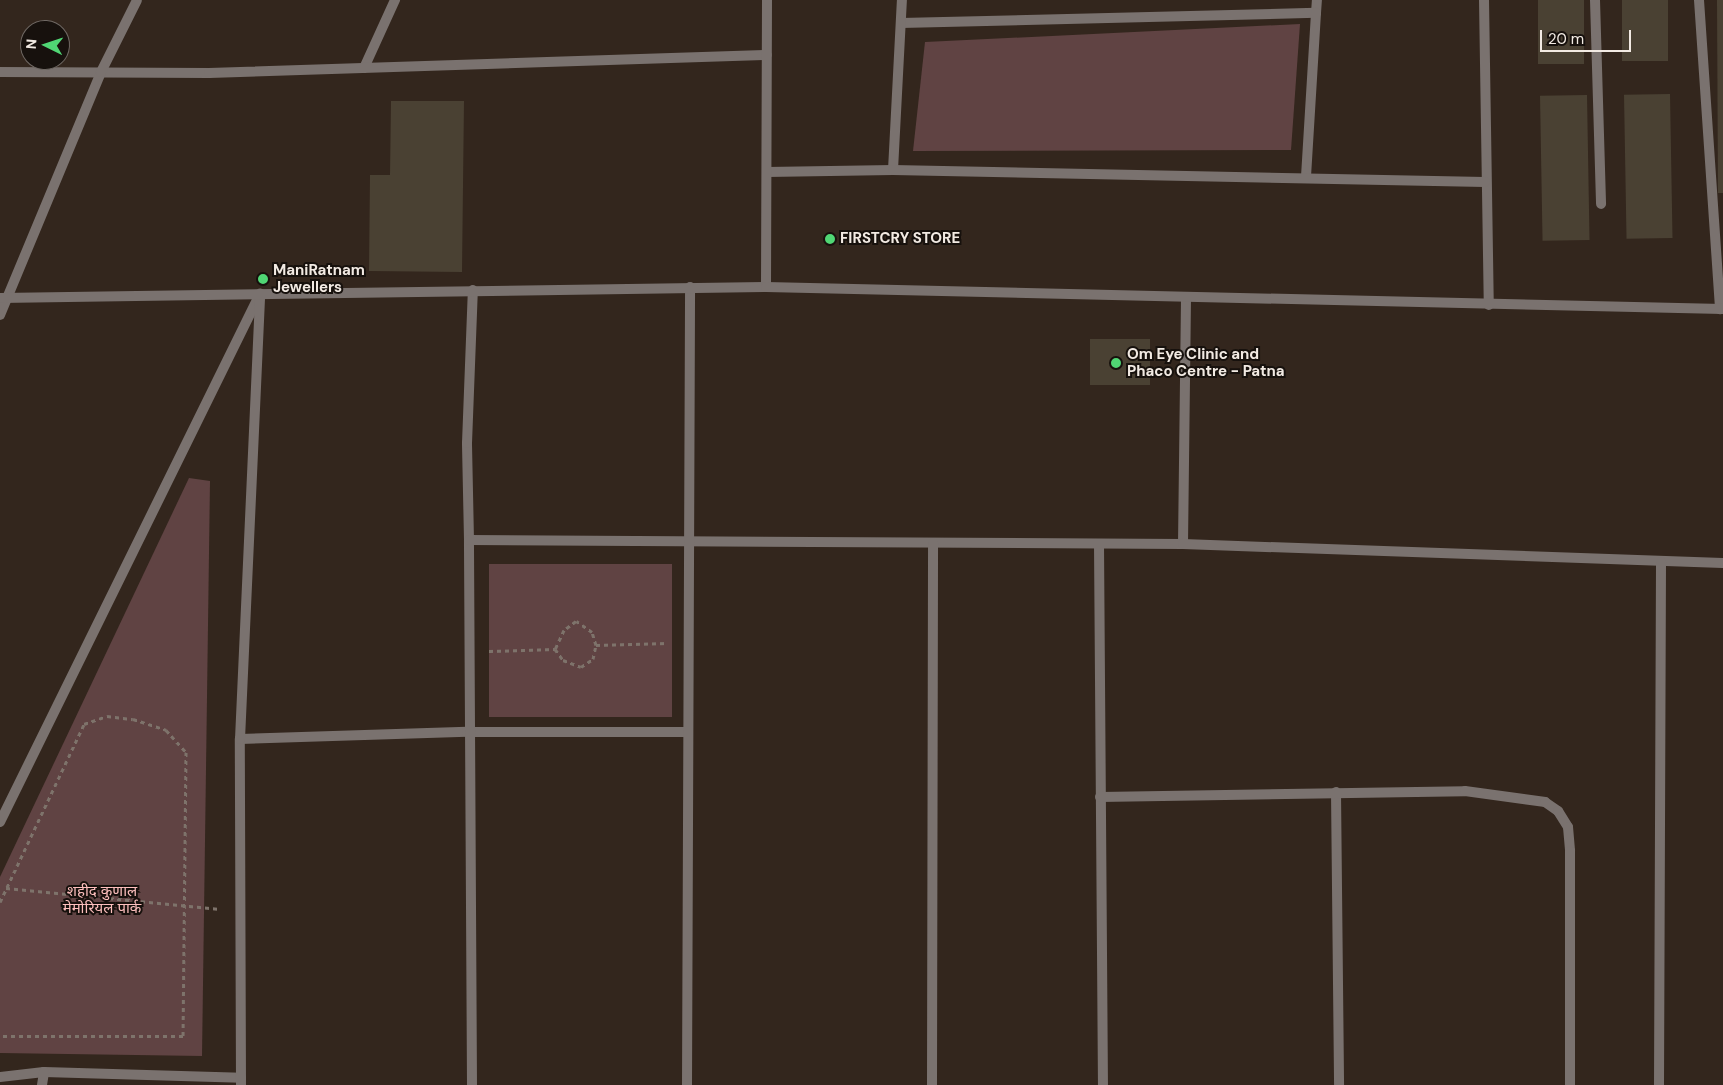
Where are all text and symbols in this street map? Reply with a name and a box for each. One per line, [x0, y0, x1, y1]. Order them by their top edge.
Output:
north arrow [20, 20, 70, 70]
scale bar [1543, 20, 1634, 52]
text: 20 m [1548, 29, 1584, 49]
text: N [22, 38, 40, 50]
place label: FIRSTCRY STORE [840, 230, 960, 248]
marker: FIRSTCRY STORE [824, 233, 836, 245]
place label: ManiRatnam Jewellers [273, 261, 365, 296]
marker: ManiRatnam Jewellers [257, 273, 269, 285]
place label: Om Eye Clinic and Phaco Centre - Patna [1127, 345, 1285, 380]
marker: Om Eye Clinic and Phaco Centre - Patna [1109, 356, 1123, 370]
park label: शहीद कुणाल मेमोरियल पार्क [63, 882, 141, 917]

